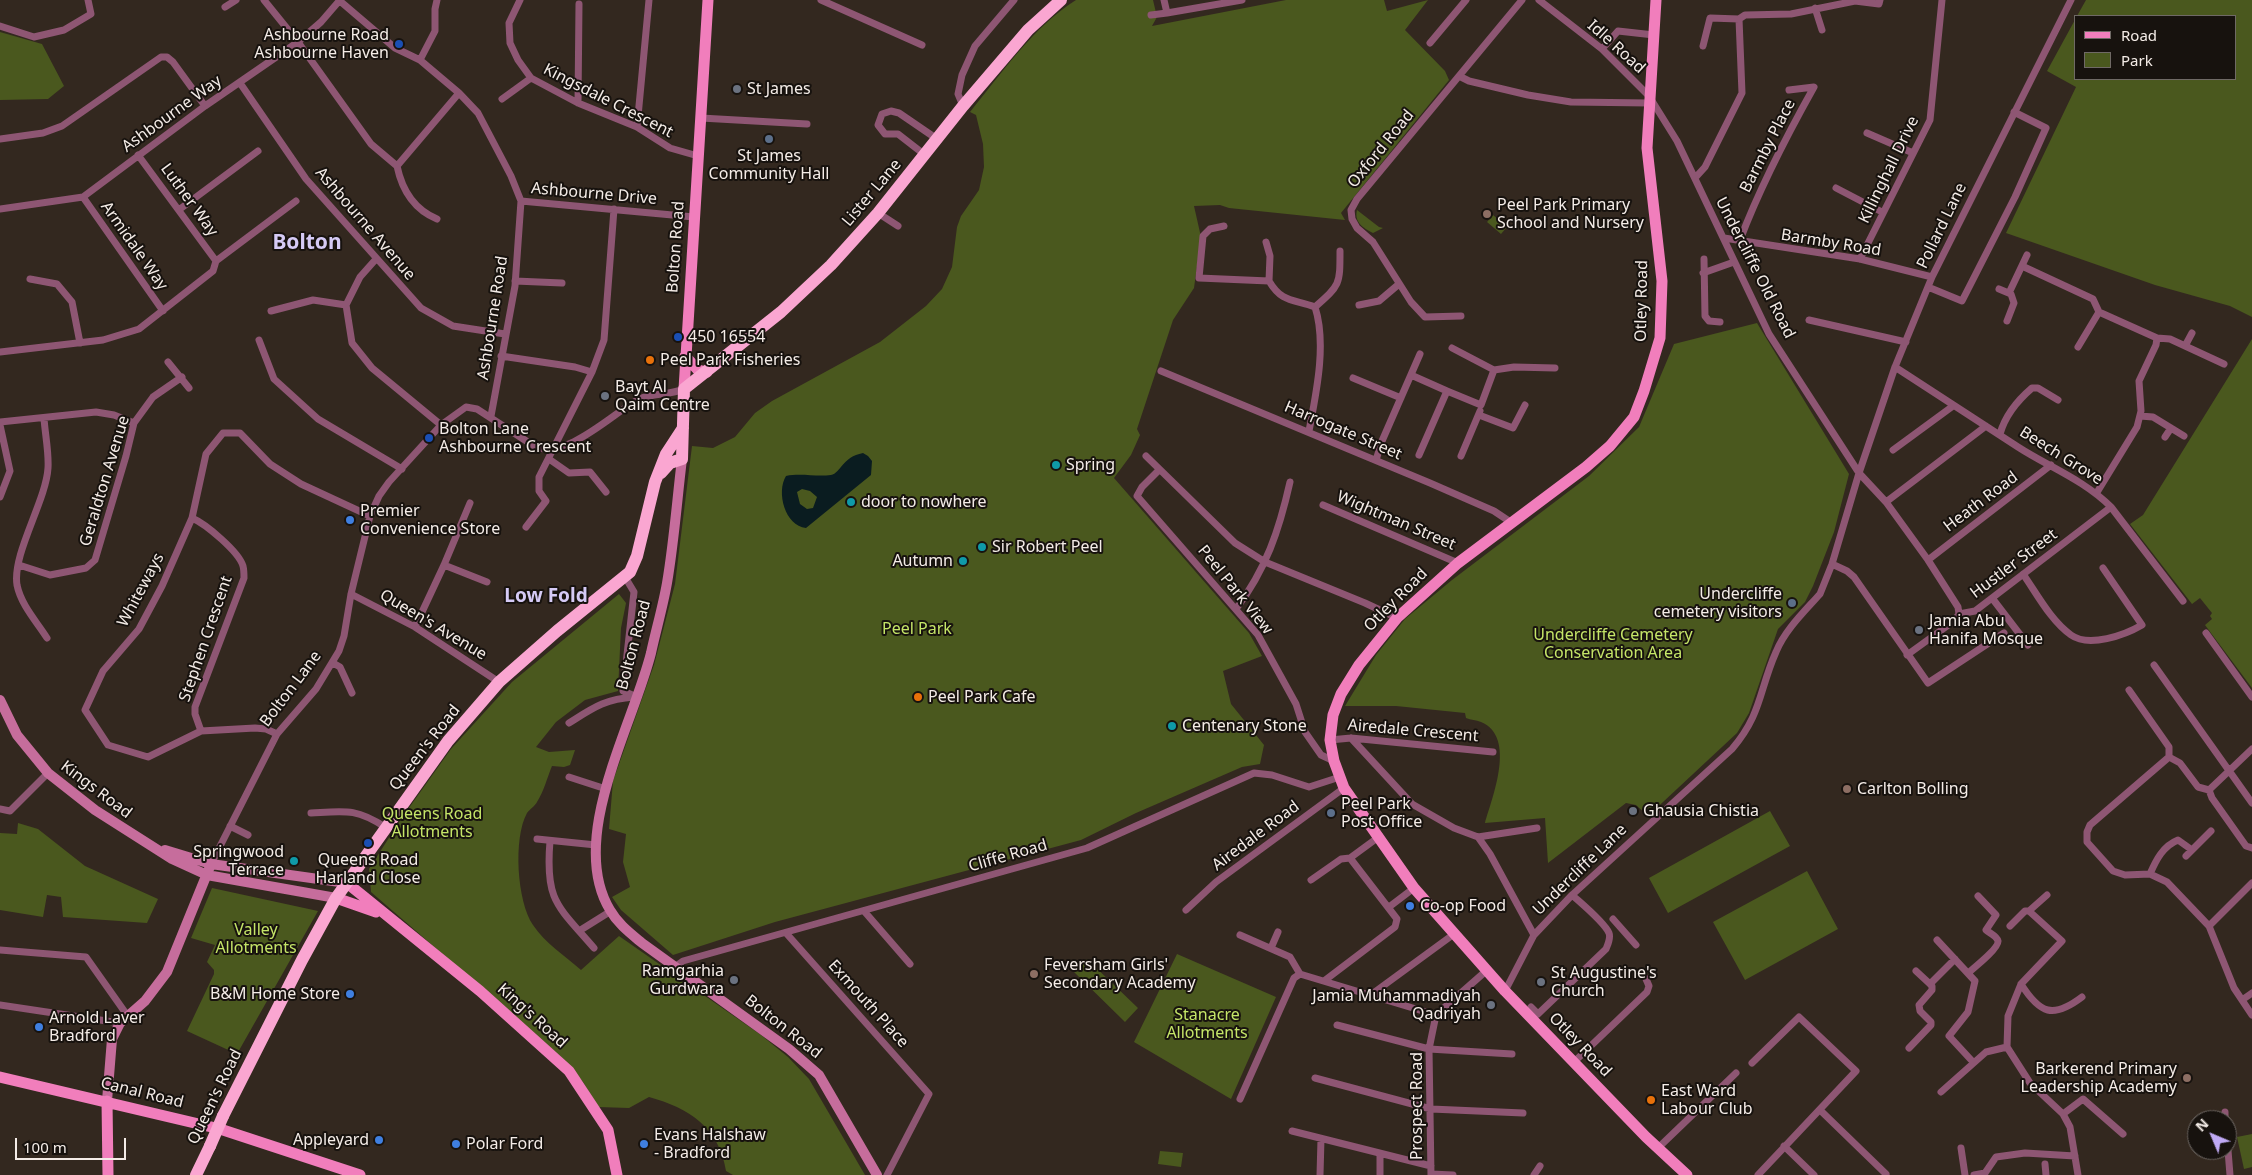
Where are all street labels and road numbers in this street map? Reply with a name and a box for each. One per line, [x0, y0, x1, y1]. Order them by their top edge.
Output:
street label: Idle Road [1583, 16, 1649, 78]
street label: Kingsdale Crescent [540, 60, 676, 142]
street label: Ashbourne Way [118, 71, 226, 157]
street label: Barmby Place [1736, 96, 1800, 196]
street label: Oxford Road [1344, 106, 1418, 192]
street label: Killinghall Drive [1855, 113, 1923, 227]
street label: Lister Lane [838, 155, 906, 231]
street label: Luther Way [156, 160, 222, 240]
street label: Ashbourne Avenue [311, 164, 419, 284]
street label: Ashbourne Drive [530, 179, 658, 209]
street label: Pollard Lane [1913, 180, 1971, 272]
street label: Undercliffe Old Road [1711, 194, 1799, 342]
street label: Armidale Way [96, 198, 172, 294]
street label: Bolton Road [663, 200, 689, 294]
street label: Barmby Road [1780, 226, 1882, 260]
street label: Ashbourne Road [474, 255, 512, 381]
street label: Otley Road [1632, 260, 1652, 342]
street label: Harrogate Street [1281, 398, 1405, 464]
street label: Geraldton Avenue [76, 413, 134, 549]
street label: Beech Grove [2016, 423, 2106, 489]
street label: Heath Road [1940, 468, 2022, 536]
street label: Wightman Street [1334, 487, 1458, 555]
street label: Hustler Street [1967, 525, 2061, 603]
street label: Peel Park View [1193, 542, 1277, 638]
street label: Whiteways [114, 550, 168, 630]
street label: Otley Road [1360, 564, 1432, 636]
street label: Stephen Crescent [175, 574, 237, 704]
street label: Queen's Avenue [376, 586, 490, 664]
street label: Bolton Road [613, 598, 655, 692]
street label: Bolton Lane [256, 647, 326, 731]
street label: Queen's Road [386, 701, 464, 795]
street label: Airedale Crescent [1347, 716, 1479, 746]
street label: Kings Road [57, 757, 135, 823]
street label: Airedale Road [1209, 797, 1303, 875]
street label: Undercliffe Lane [1529, 820, 1631, 920]
street label: Cliffe Road [966, 836, 1050, 876]
street label: Exmouth Place [824, 956, 912, 1052]
street label: King's Road [493, 980, 571, 1052]
street label: Bolton Road [741, 991, 825, 1063]
street label: Otley Road [1545, 1009, 1615, 1081]
street label: Queen's Road [184, 1046, 246, 1148]
street label: Prospect Road [1407, 1052, 1427, 1160]
street label: Canal Road [99, 1073, 185, 1113]

